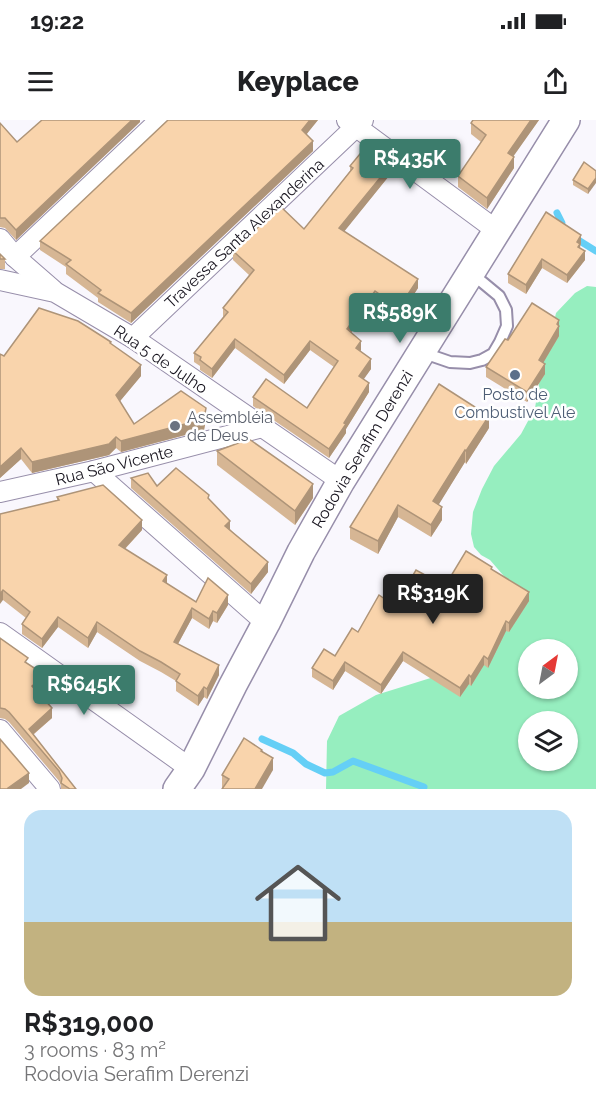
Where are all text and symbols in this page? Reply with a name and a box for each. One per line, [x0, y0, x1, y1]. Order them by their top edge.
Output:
text: 19:22 [30, 8, 84, 34]
icon: menu [24, 65, 57, 98]
icon: share [539, 65, 572, 98]
text: Keyplace [237, 66, 359, 97]
pin: R$435K [361, 139, 459, 190]
text: R$435K [373, 146, 447, 170]
street label: Travessa Santa Alexanderina [161, 155, 328, 312]
pin: R$589K [351, 293, 449, 344]
text: R$589K [363, 300, 437, 324]
street label: Rua 5 de Julho [110, 321, 211, 398]
street label: Rodovia Serafim Derenzi [308, 367, 417, 531]
marker: Posto de Combustivel Ale [508, 368, 522, 382]
place label: Posto de Combustivel Ale [455, 385, 575, 422]
place label: Assembléia de Deus [187, 408, 273, 445]
marker: Assembléia de Deus [168, 419, 182, 433]
street label: Rua São Vicente [53, 442, 175, 489]
pin: R$319K [384, 574, 482, 625]
text: R$319K [397, 581, 469, 605]
north arrow [518, 639, 578, 699]
map controls [518, 639, 578, 771]
pin: R$645K [35, 665, 133, 716]
text: R$645K [47, 672, 121, 696]
button: layers [518, 711, 578, 771]
icon: home [244, 849, 352, 957]
text: R$319,000 [24, 1008, 154, 1038]
text: 3 rooms · 83 m² [24, 1038, 166, 1062]
text: Rodovia Serafim Derenzi [24, 1062, 249, 1086]

